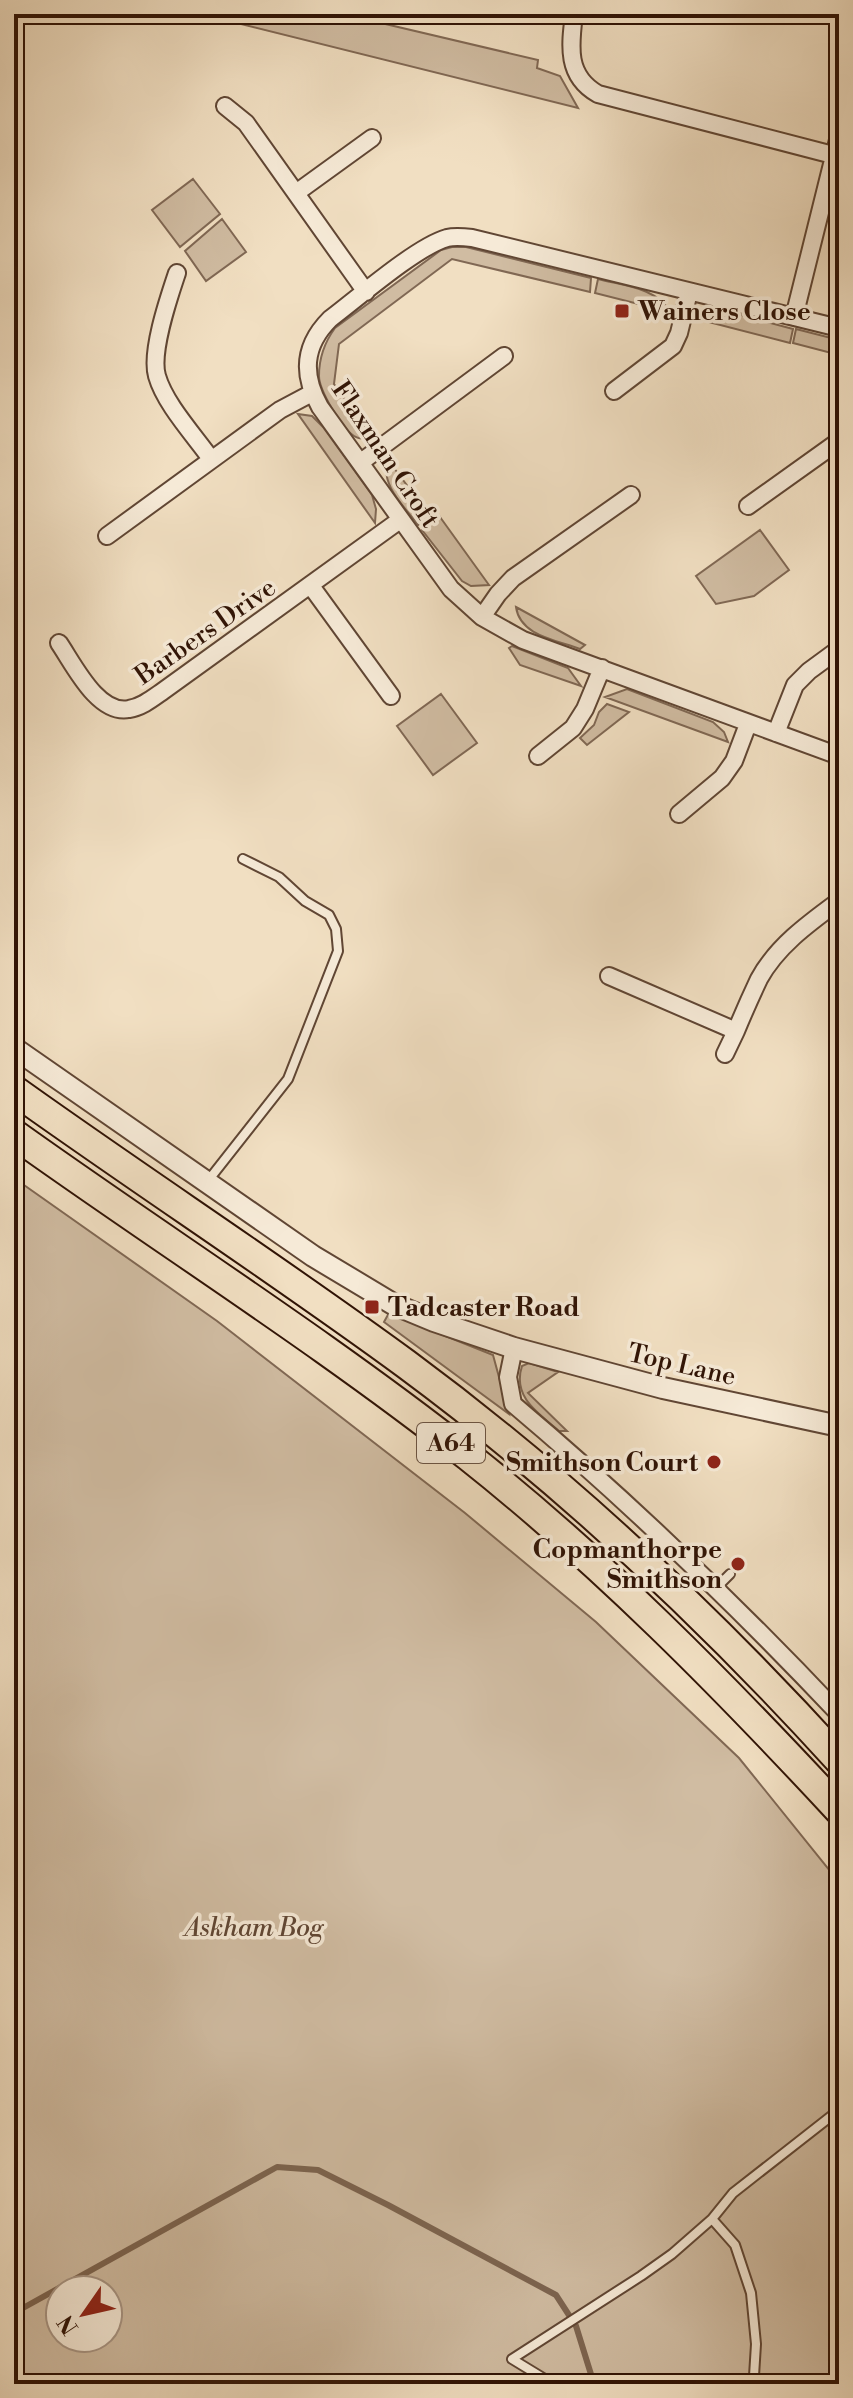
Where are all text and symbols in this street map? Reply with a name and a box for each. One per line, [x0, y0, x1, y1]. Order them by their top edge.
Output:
place label: Wainers Close [637, 296, 811, 328]
marker: Wainers Close [613, 302, 631, 320]
street label: Flaxman Croft [324, 375, 446, 534]
street label: Barbers Drive [128, 572, 282, 693]
place label: Tadcaster Road [388, 1292, 580, 1324]
marker: Tadcaster Road [363, 1298, 381, 1316]
street label: Top Lane [625, 1337, 739, 1393]
road number: A64 [417, 1423, 485, 1463]
place label: Smithson Court [506, 1447, 699, 1479]
marker: Smithson Court [705, 1453, 723, 1471]
place label: Copmanthorpe Smithson [533, 1534, 722, 1596]
marker: Copmanthorpe Smithson [729, 1555, 747, 1573]
park label: Askham Bog [182, 1912, 325, 1944]
north arrow [44, 2274, 124, 2354]
text: N [52, 2309, 85, 2339]

